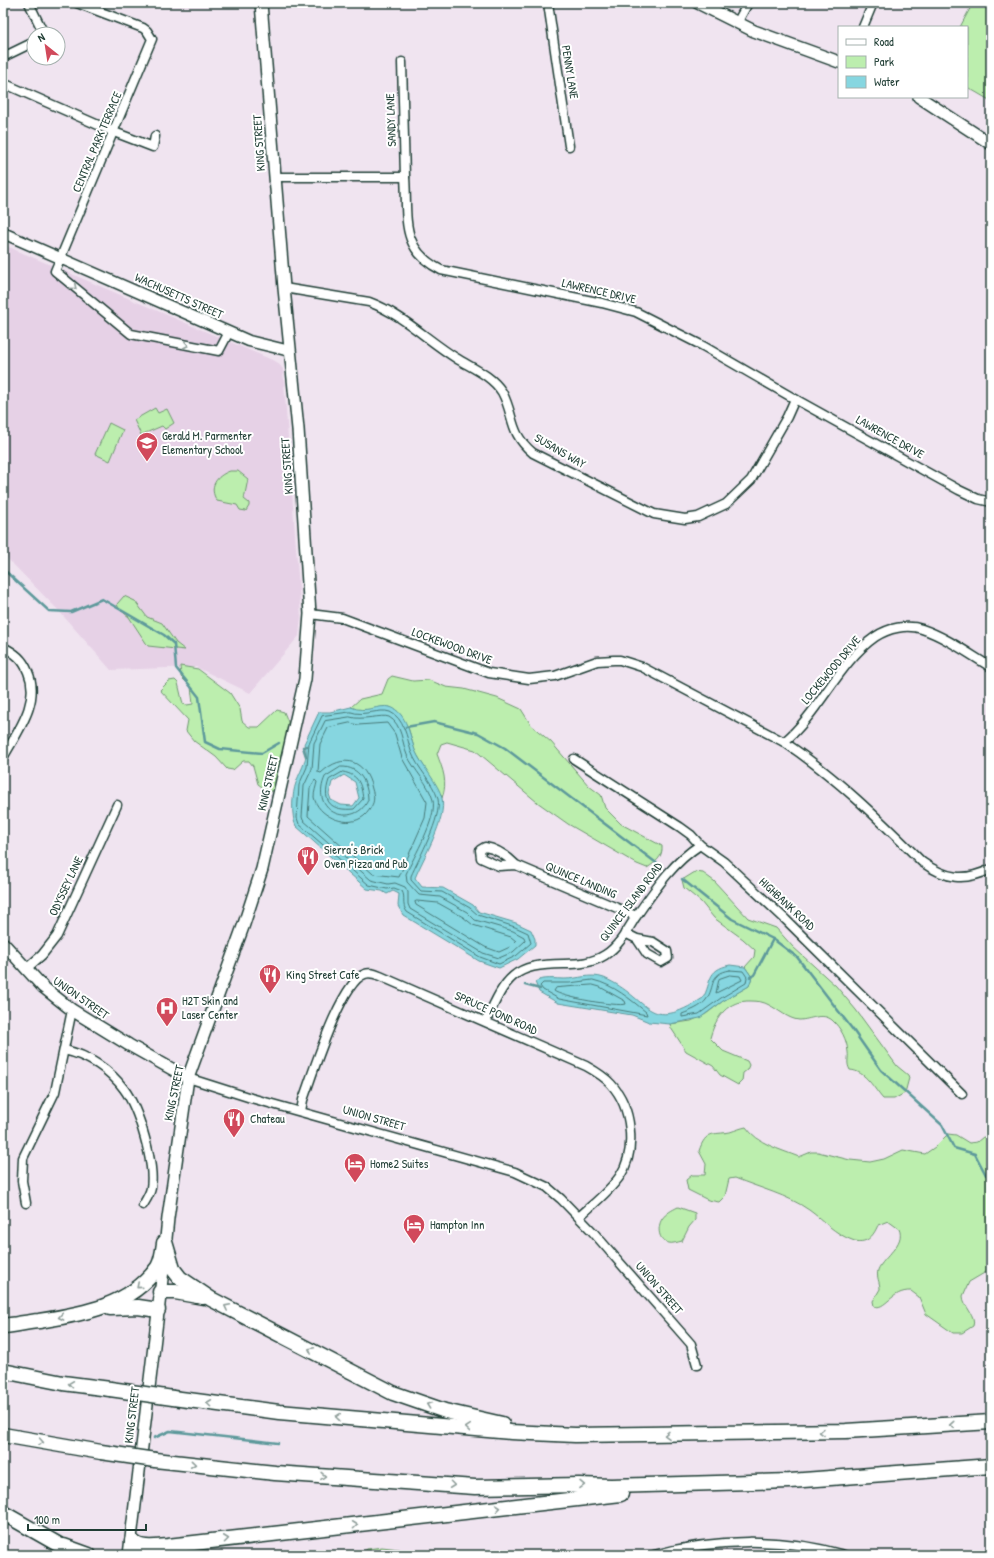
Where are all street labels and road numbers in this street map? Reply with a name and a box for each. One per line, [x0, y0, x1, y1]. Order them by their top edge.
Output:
street label: PENNY LANE [558, 44, 583, 101]
street label: CENTRAL PARK TERRACE [68, 88, 126, 195]
street label: SANDY LANE [381, 92, 400, 147]
street label: KING STREET [248, 114, 269, 172]
street label: WACHUSETTS STREET [132, 268, 226, 323]
street label: LAWRENCE DRIVE [560, 274, 638, 307]
street label: LAWRENCE DRIVE [853, 411, 928, 463]
street label: SUSANS WAY [531, 429, 590, 472]
street label: KING STREET [276, 437, 297, 495]
street label: LOCKEWOOD DRIVE [410, 623, 495, 668]
street label: LOCKEWOOD DRIVE [797, 631, 865, 708]
street label: KING STREET [253, 753, 282, 812]
street label: ODYSSEY LANE [44, 853, 87, 918]
street label: QUINCE LANDING [543, 857, 620, 902]
street label: QUINCE ISLAND ROAD [595, 858, 666, 945]
street label: HIGHBANK ROAD [756, 873, 819, 934]
street label: UNION STREET [50, 972, 113, 1023]
street label: SPRUCE POND ROAD [452, 987, 541, 1039]
street label: KING STREET [159, 1063, 188, 1122]
street label: UNION STREET [341, 1100, 408, 1135]
street label: UNION STREET [632, 1258, 687, 1318]
street label: KING STREET [120, 1385, 143, 1444]

